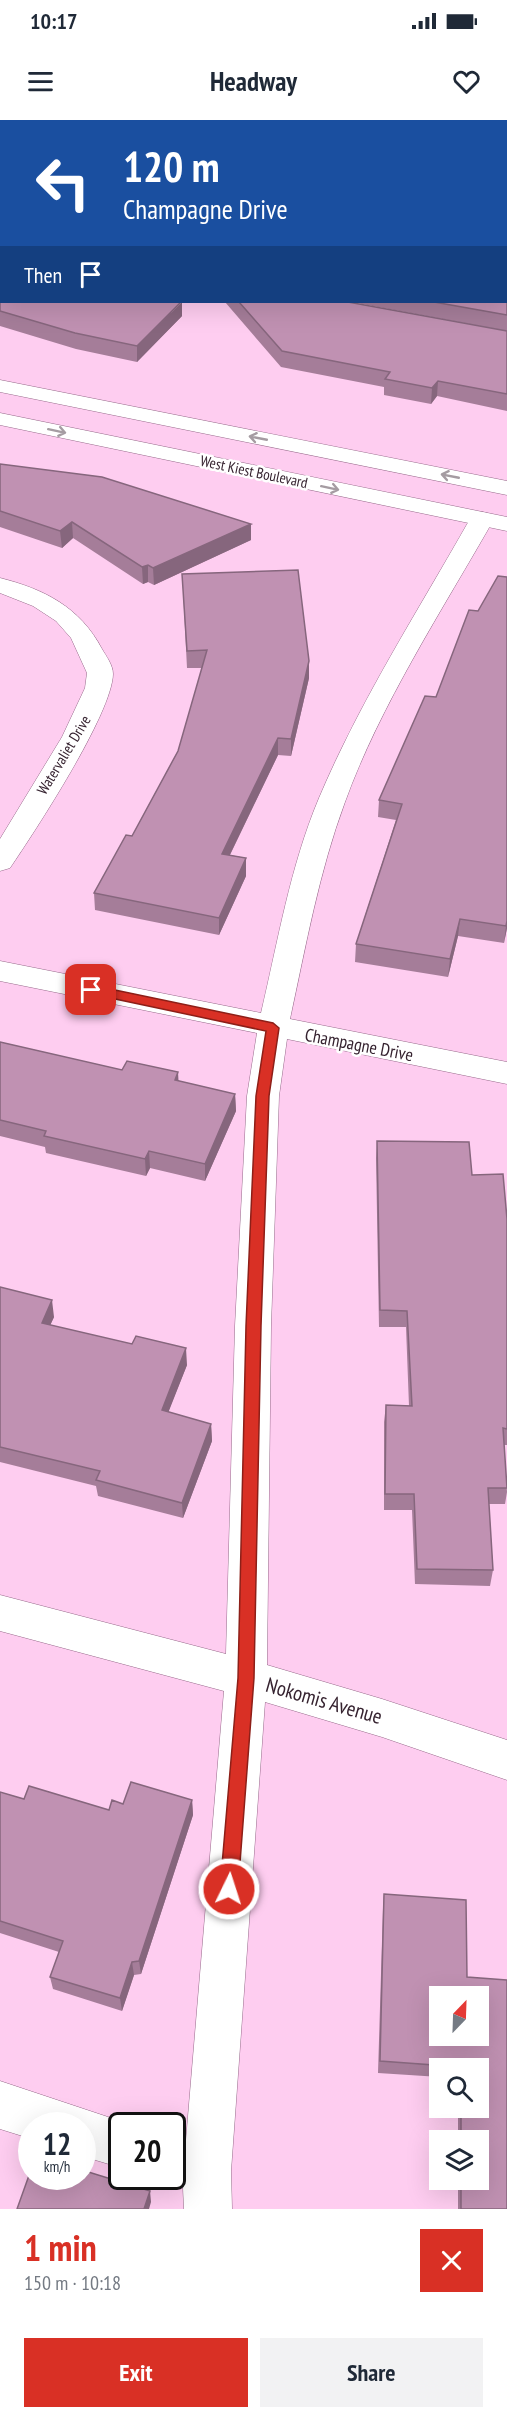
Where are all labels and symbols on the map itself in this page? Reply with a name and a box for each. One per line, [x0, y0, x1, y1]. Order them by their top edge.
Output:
one-way arrow [47, 426, 67, 437]
one-way arrow [249, 432, 269, 443]
street label: West Kiest Boulevard [199, 451, 310, 492]
one-way arrow [440, 470, 460, 481]
one-way arrow [321, 482, 340, 494]
street label: Watervaliet Drive [32, 712, 95, 798]
pin [65, 964, 116, 1015]
street label: Champagne Drive [303, 1023, 415, 1066]
street label: Nokomis Avenue [263, 1671, 385, 1730]
position arrow [197, 1857, 261, 1921]
north arrow [429, 1986, 489, 2046]
speed limit sign: 20 [108, 2112, 186, 2190]

